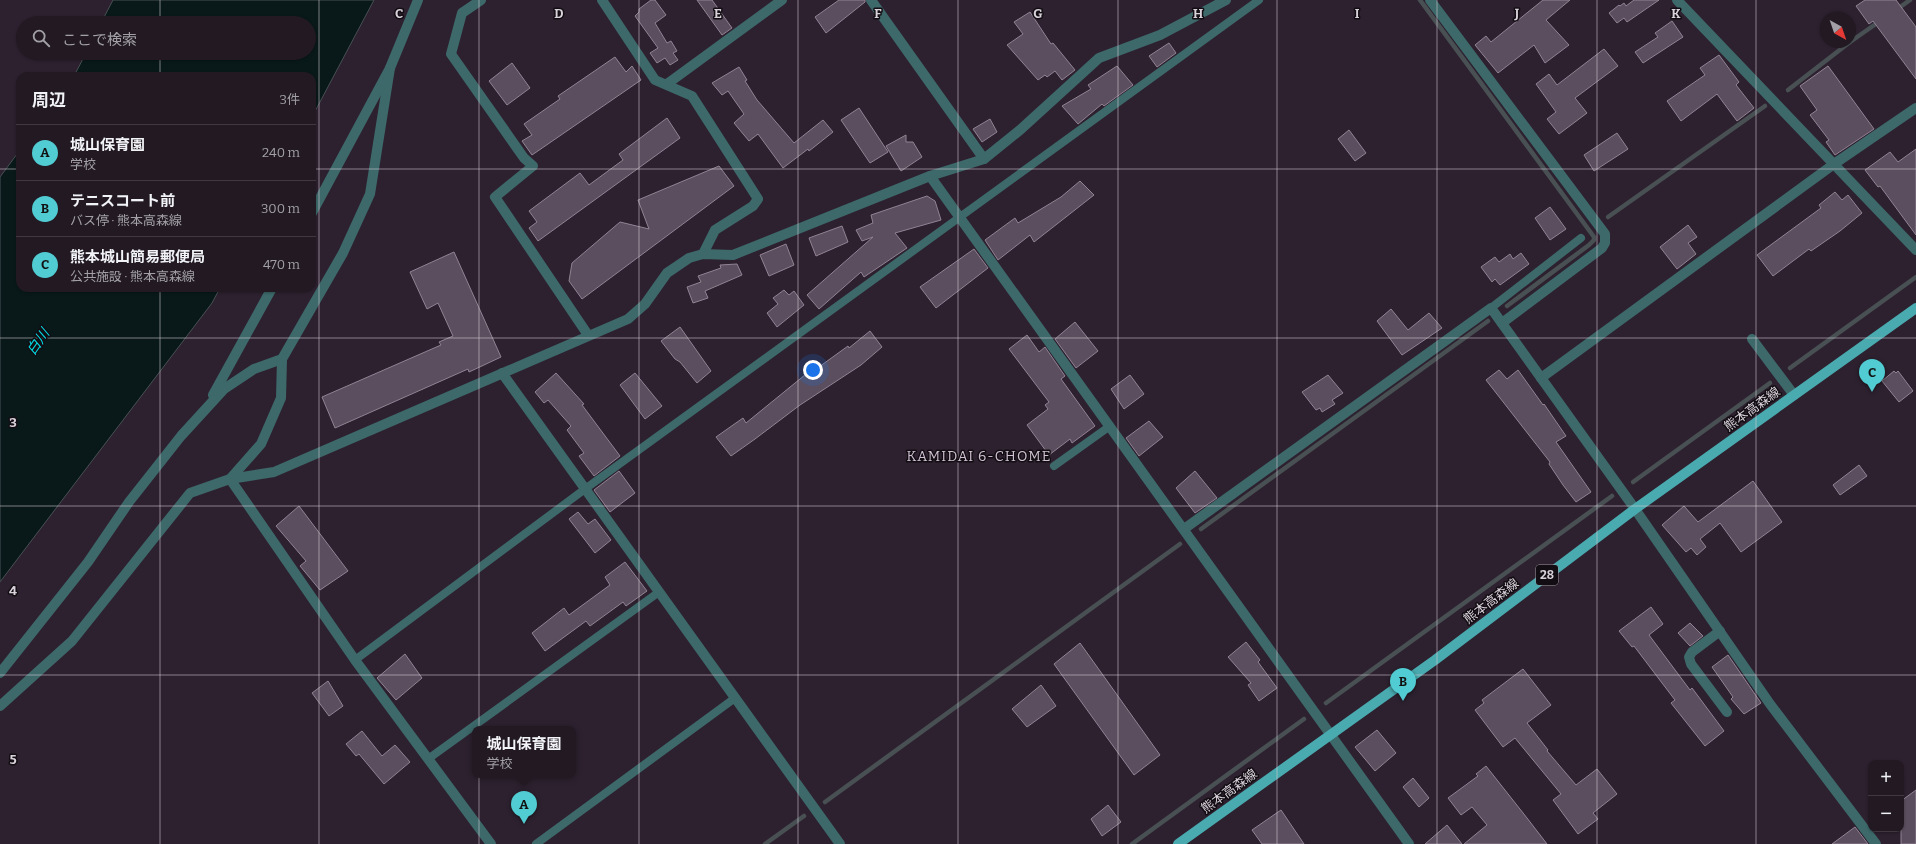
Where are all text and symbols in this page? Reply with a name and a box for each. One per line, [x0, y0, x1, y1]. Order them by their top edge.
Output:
text: C [395, 6, 403, 21]
text: D [554, 6, 564, 21]
text: E [714, 6, 722, 21]
text: F [874, 6, 882, 21]
text: G [1033, 6, 1043, 21]
text: H [1193, 6, 1203, 21]
text: I [1355, 6, 1360, 21]
text: J [1514, 6, 1520, 21]
text: K [1671, 6, 1681, 21]
north arrow [1820, 12, 1856, 48]
search box [16, 16, 316, 60]
icon: search [30, 27, 52, 49]
text: ここで検索 [62, 31, 137, 49]
text: 周辺 [32, 90, 66, 111]
text: 3件 [280, 92, 300, 107]
text: 城山保育園 [70, 136, 145, 154]
text: A [40, 145, 50, 160]
text: 240 m [262, 145, 300, 160]
text: 学校 [70, 157, 96, 172]
text: テニスコート前 [70, 192, 175, 210]
text: B [41, 201, 49, 216]
text: 300 m [261, 201, 300, 216]
text: バス停 · 熊本高森線 [70, 213, 182, 228]
text: 熊本城山簡易郵便局 [70, 248, 205, 266]
text: C [41, 257, 49, 272]
text: 470 m [263, 257, 300, 272]
text: 公共施設 · 熊本高森線 [70, 269, 195, 284]
water label: 白川 [23, 324, 54, 358]
pin: C [1859, 359, 1885, 392]
your location [803, 360, 823, 380]
street label: 熊本高森線 [1721, 384, 1783, 434]
text: 3 [9, 415, 17, 430]
district label: KAMIDAI 6-CHOME [907, 448, 1051, 465]
road number: 28 [1536, 565, 1558, 585]
street label: 熊本高森線 [1461, 575, 1521, 627]
text: 4 [9, 583, 17, 598]
pin: B [1390, 668, 1416, 701]
popup [472, 726, 576, 778]
text: 城山保育園 [486, 735, 562, 753]
text: 5 [9, 752, 17, 767]
text: 学校 [486, 756, 513, 771]
map controls [1868, 760, 1904, 832]
button: + [1868, 760, 1904, 796]
street label: 熊本高森線 [1198, 766, 1260, 816]
pin: A [511, 791, 537, 824]
button: − [1868, 796, 1904, 832]

